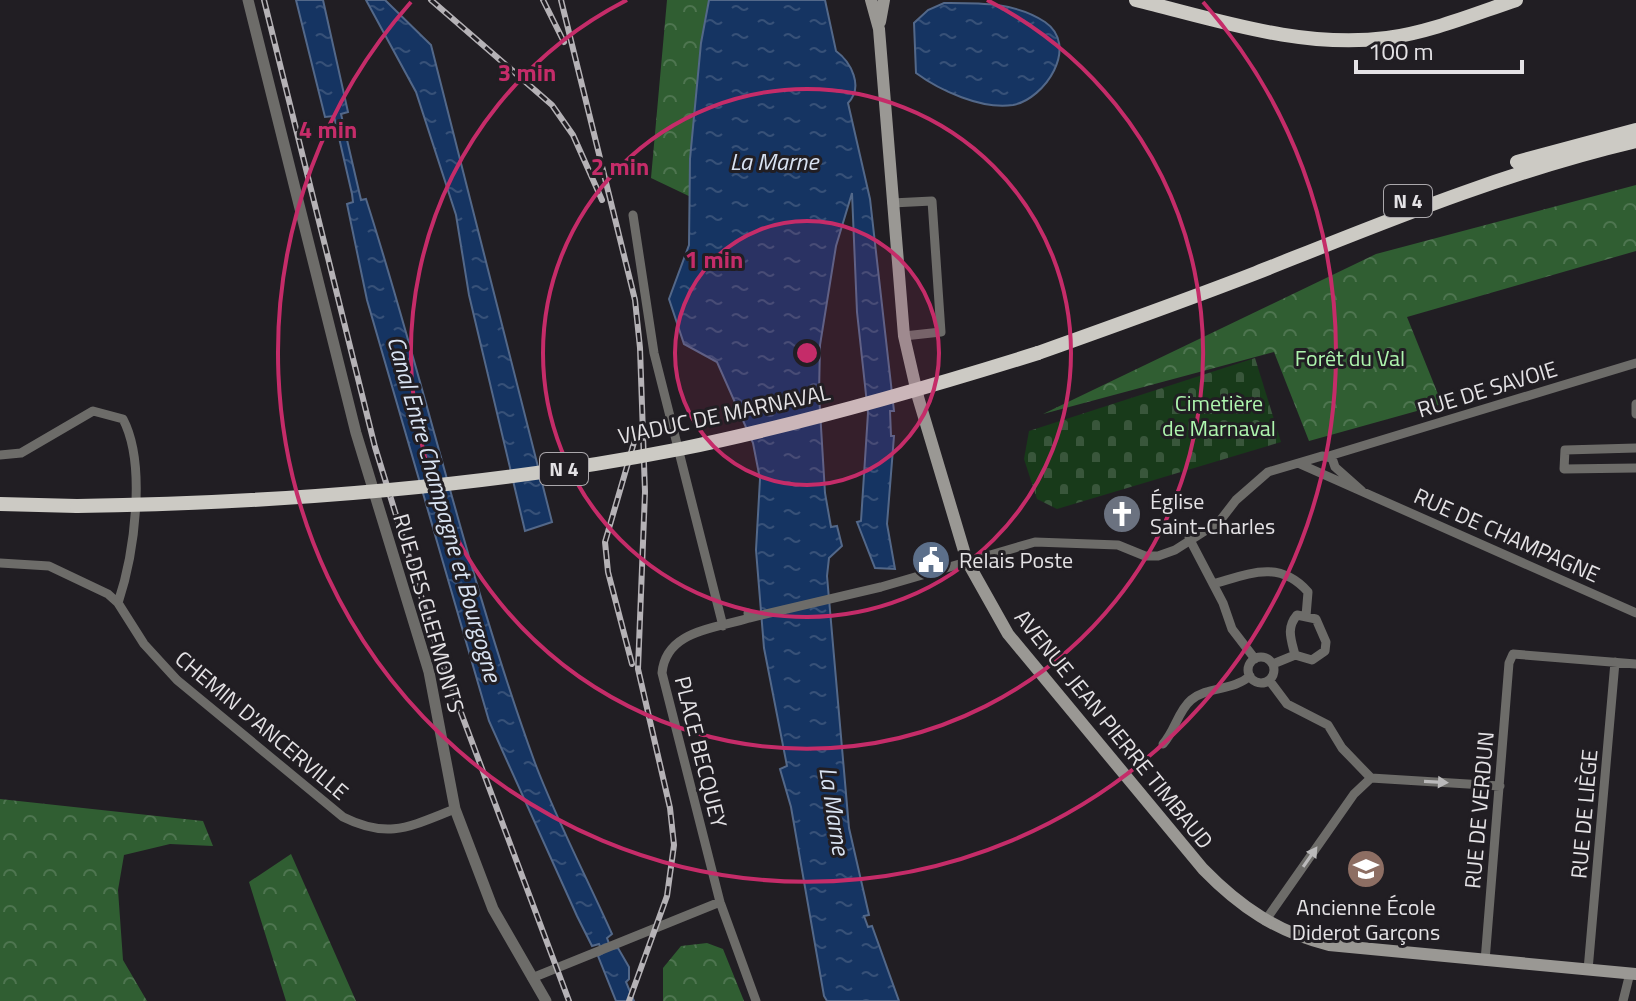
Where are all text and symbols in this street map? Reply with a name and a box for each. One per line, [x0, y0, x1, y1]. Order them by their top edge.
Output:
scale bar [1356, 24, 1522, 74]
text: 100 m [1368, 33, 1434, 69]
text: 3 min [498, 54, 556, 90]
text: 4 min [299, 111, 357, 147]
water label: La Marne [730, 143, 820, 179]
text: 2 min [591, 148, 649, 184]
road number: N 4 [1384, 185, 1432, 217]
text: 1 min [685, 241, 743, 277]
water label: Canal Entre Champagne et Bourgogne [378, 332, 512, 688]
centre of rings [793, 339, 821, 367]
park label: Forêt du Val [1295, 341, 1405, 375]
street label: RUE DE SAVOIE [1413, 352, 1561, 426]
street label: VIADUC DE MARNAVAL [615, 375, 834, 453]
park label: Cimetière de Marnaval [1162, 386, 1276, 445]
road number: N 4 [540, 453, 588, 485]
street label: RUE DE CHAMPAGNE [1409, 479, 1605, 591]
place label: Église Saint-Charles [1150, 484, 1275, 543]
church icon: Église Saint-Charles [1101, 493, 1143, 535]
street label: RUE DES CLEFMONTS [384, 510, 474, 716]
public building icon: Relais Poste [910, 539, 952, 581]
place label: Relais Poste [959, 543, 1073, 577]
street label: AVENUE JEAN PIERRE TIMBAUD [1006, 602, 1222, 856]
street label: CHEMIN D'ANCERVILLE [168, 642, 356, 808]
street label: PLACE BECQUEY [666, 673, 736, 832]
street label: RUE DE VERDUN [1455, 730, 1503, 890]
street label: RUE DE LIÈGE [1561, 748, 1607, 880]
water label: La Marne [810, 764, 860, 859]
one-way arrow [1424, 776, 1449, 789]
one-way arrow [1302, 847, 1317, 868]
school or university icon: Ancienne École Diderot Garçons [1345, 848, 1387, 890]
place label: Ancienne École Diderot Garçons [1292, 890, 1440, 949]

